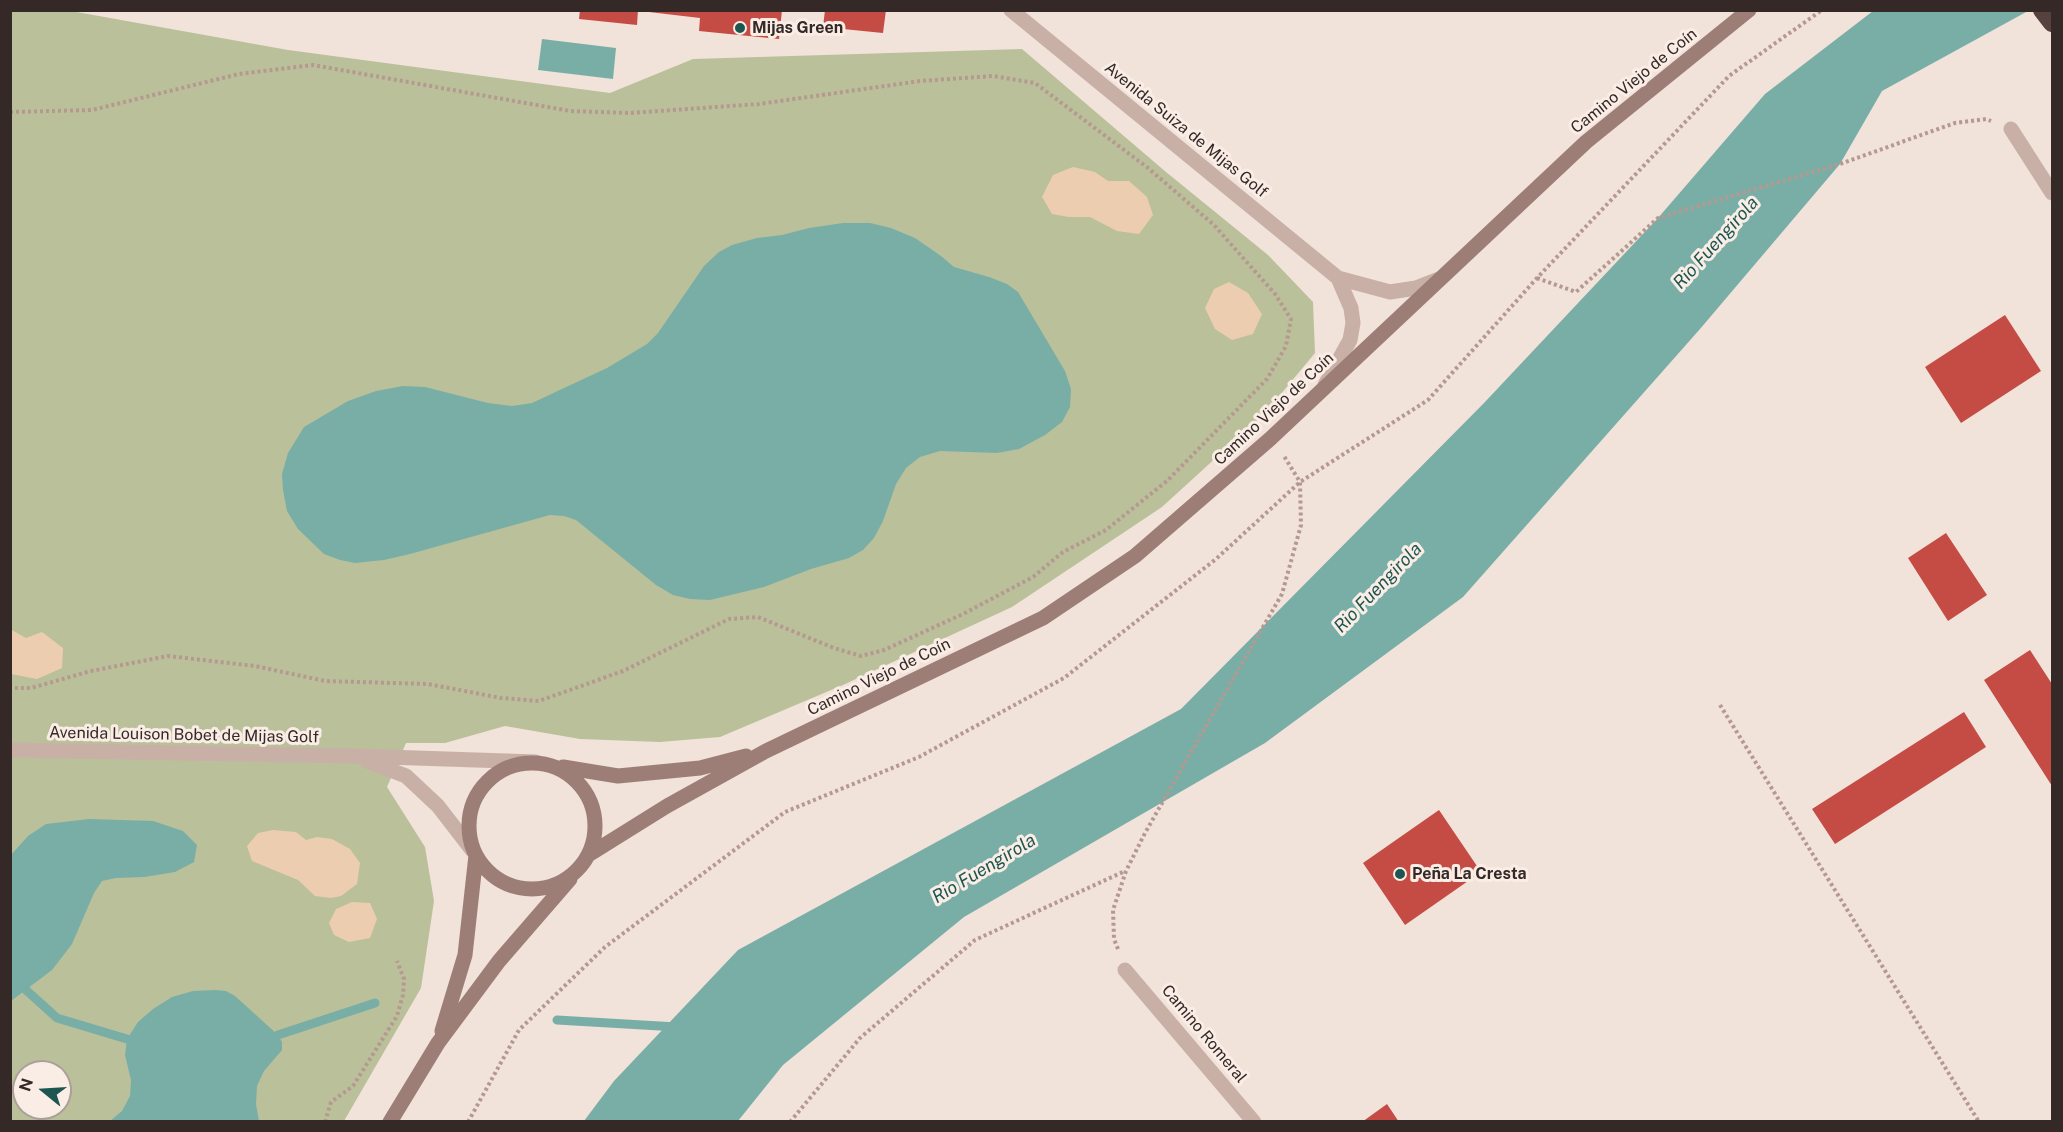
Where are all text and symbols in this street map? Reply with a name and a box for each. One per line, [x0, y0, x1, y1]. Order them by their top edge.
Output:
place label: Mijas Green [752, 18, 843, 38]
marker: Mijas Green [733, 21, 747, 35]
street label: Camino Viejo de Coín [1567, 24, 1701, 138]
street label: Avenida Suiza de Mijas Golf [1100, 58, 1272, 202]
water label: Rio Fuengirola [1669, 192, 1763, 294]
street label: Camino Viejo de Coín [1210, 349, 1338, 469]
water label: Rio Fuengirola [1330, 539, 1426, 637]
street label: Camino Viejo de Coín [804, 634, 954, 720]
street label: Avenida Louison Bobet de Mijas Golf [49, 723, 319, 747]
water label: Rio Fuengirola [928, 830, 1040, 908]
place label: Peña La Cresta [1412, 864, 1527, 884]
marker: Peña La Cresta [1393, 867, 1407, 881]
street label: Camino Romeral [1157, 981, 1251, 1087]
north arrow [12, 1060, 72, 1120]
text: N [15, 1076, 37, 1094]

